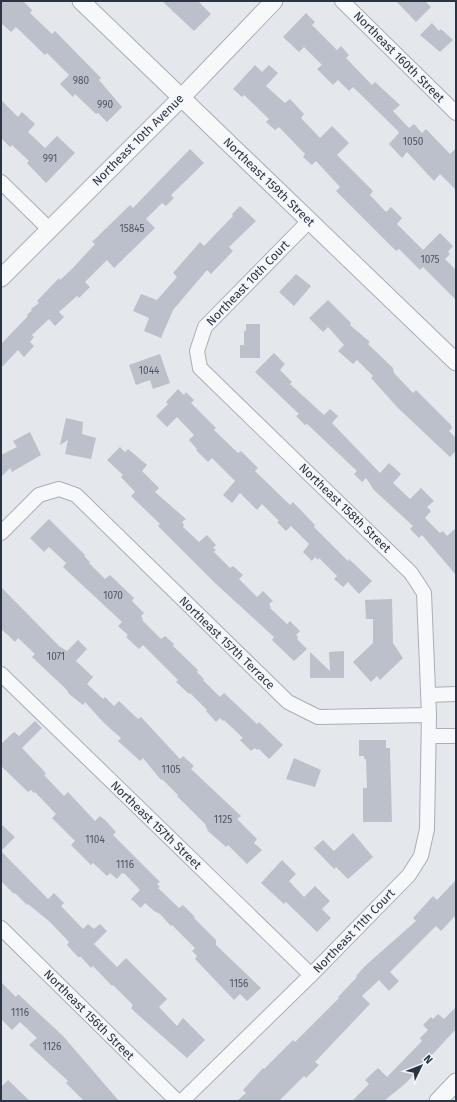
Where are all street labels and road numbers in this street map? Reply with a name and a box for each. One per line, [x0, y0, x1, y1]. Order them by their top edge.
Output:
street label: Northeast 160th Street [351, 9, 448, 106]
street label: Northeast 10th Avenue [89, 91, 187, 189]
street label: Northeast 159th Street [220, 135, 318, 230]
street label: Northeast 10th Court [204, 237, 293, 329]
street label: Northeast 158th Street [296, 461, 394, 556]
street label: Northeast 157th Terrace [176, 594, 278, 692]
street label: Northeast 157th Street [108, 778, 205, 872]
street label: Northeast 11th Court [310, 886, 398, 976]
street label: Northeast 156th Street [41, 967, 137, 1063]

